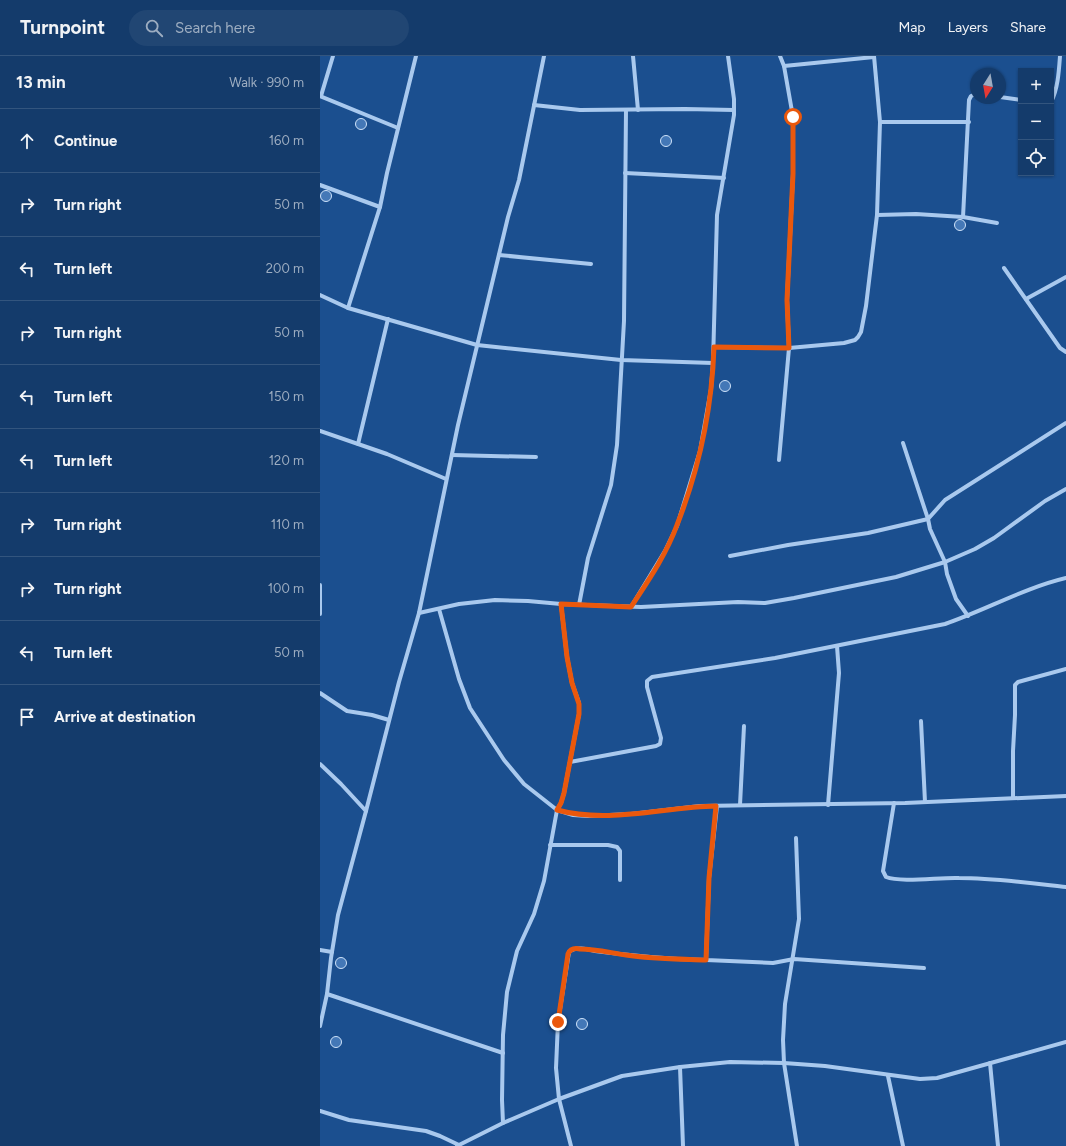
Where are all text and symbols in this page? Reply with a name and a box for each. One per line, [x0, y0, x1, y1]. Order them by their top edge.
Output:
search box [129, 10, 409, 46]
text: Turnpoint [20, 16, 105, 39]
icon: search [143, 17, 165, 39]
text: Search here [175, 19, 255, 37]
text: Map [898, 19, 926, 36]
text: Layers [948, 19, 988, 36]
text: Share [1010, 19, 1046, 36]
north arrow [970, 68, 1006, 104]
map controls [1018, 68, 1054, 176]
button: + [1018, 68, 1054, 104]
text: 13 min [16, 72, 66, 92]
text: Walk · 990 m [229, 75, 304, 90]
button: − [1018, 104, 1054, 140]
route start [784, 108, 802, 126]
icon: ahead [16, 130, 38, 152]
text: Continue [54, 132, 117, 150]
text: 160 m [269, 133, 304, 148]
button: locate [1018, 140, 1054, 176]
icon: right [16, 194, 38, 216]
text: Turn right [54, 196, 122, 214]
text: 50 m [274, 197, 304, 212]
icon: left [16, 258, 38, 280]
text: Turn left [54, 260, 112, 278]
text: 200 m [266, 261, 304, 276]
icon: right [16, 322, 38, 344]
text: Turn right [54, 324, 122, 342]
text: 50 m [274, 325, 304, 340]
icon: left [16, 386, 38, 408]
text: Turn left [54, 388, 112, 406]
text: 150 m [269, 389, 304, 404]
icon: left [16, 450, 38, 472]
text: Turn left [54, 452, 112, 470]
text: 120 m [269, 453, 304, 468]
icon: right [16, 514, 38, 536]
text: Turn right [54, 516, 122, 534]
text: 110 m [271, 517, 304, 532]
icon: right [16, 578, 38, 600]
text: Turn right [54, 580, 122, 598]
text: 100 m [268, 581, 304, 596]
icon: left [16, 642, 38, 664]
text: Turn left [54, 644, 112, 662]
text: 50 m [274, 645, 304, 660]
icon: arrive [16, 706, 38, 728]
text: Arrive at destination [54, 708, 195, 726]
route end [549, 1013, 567, 1031]

